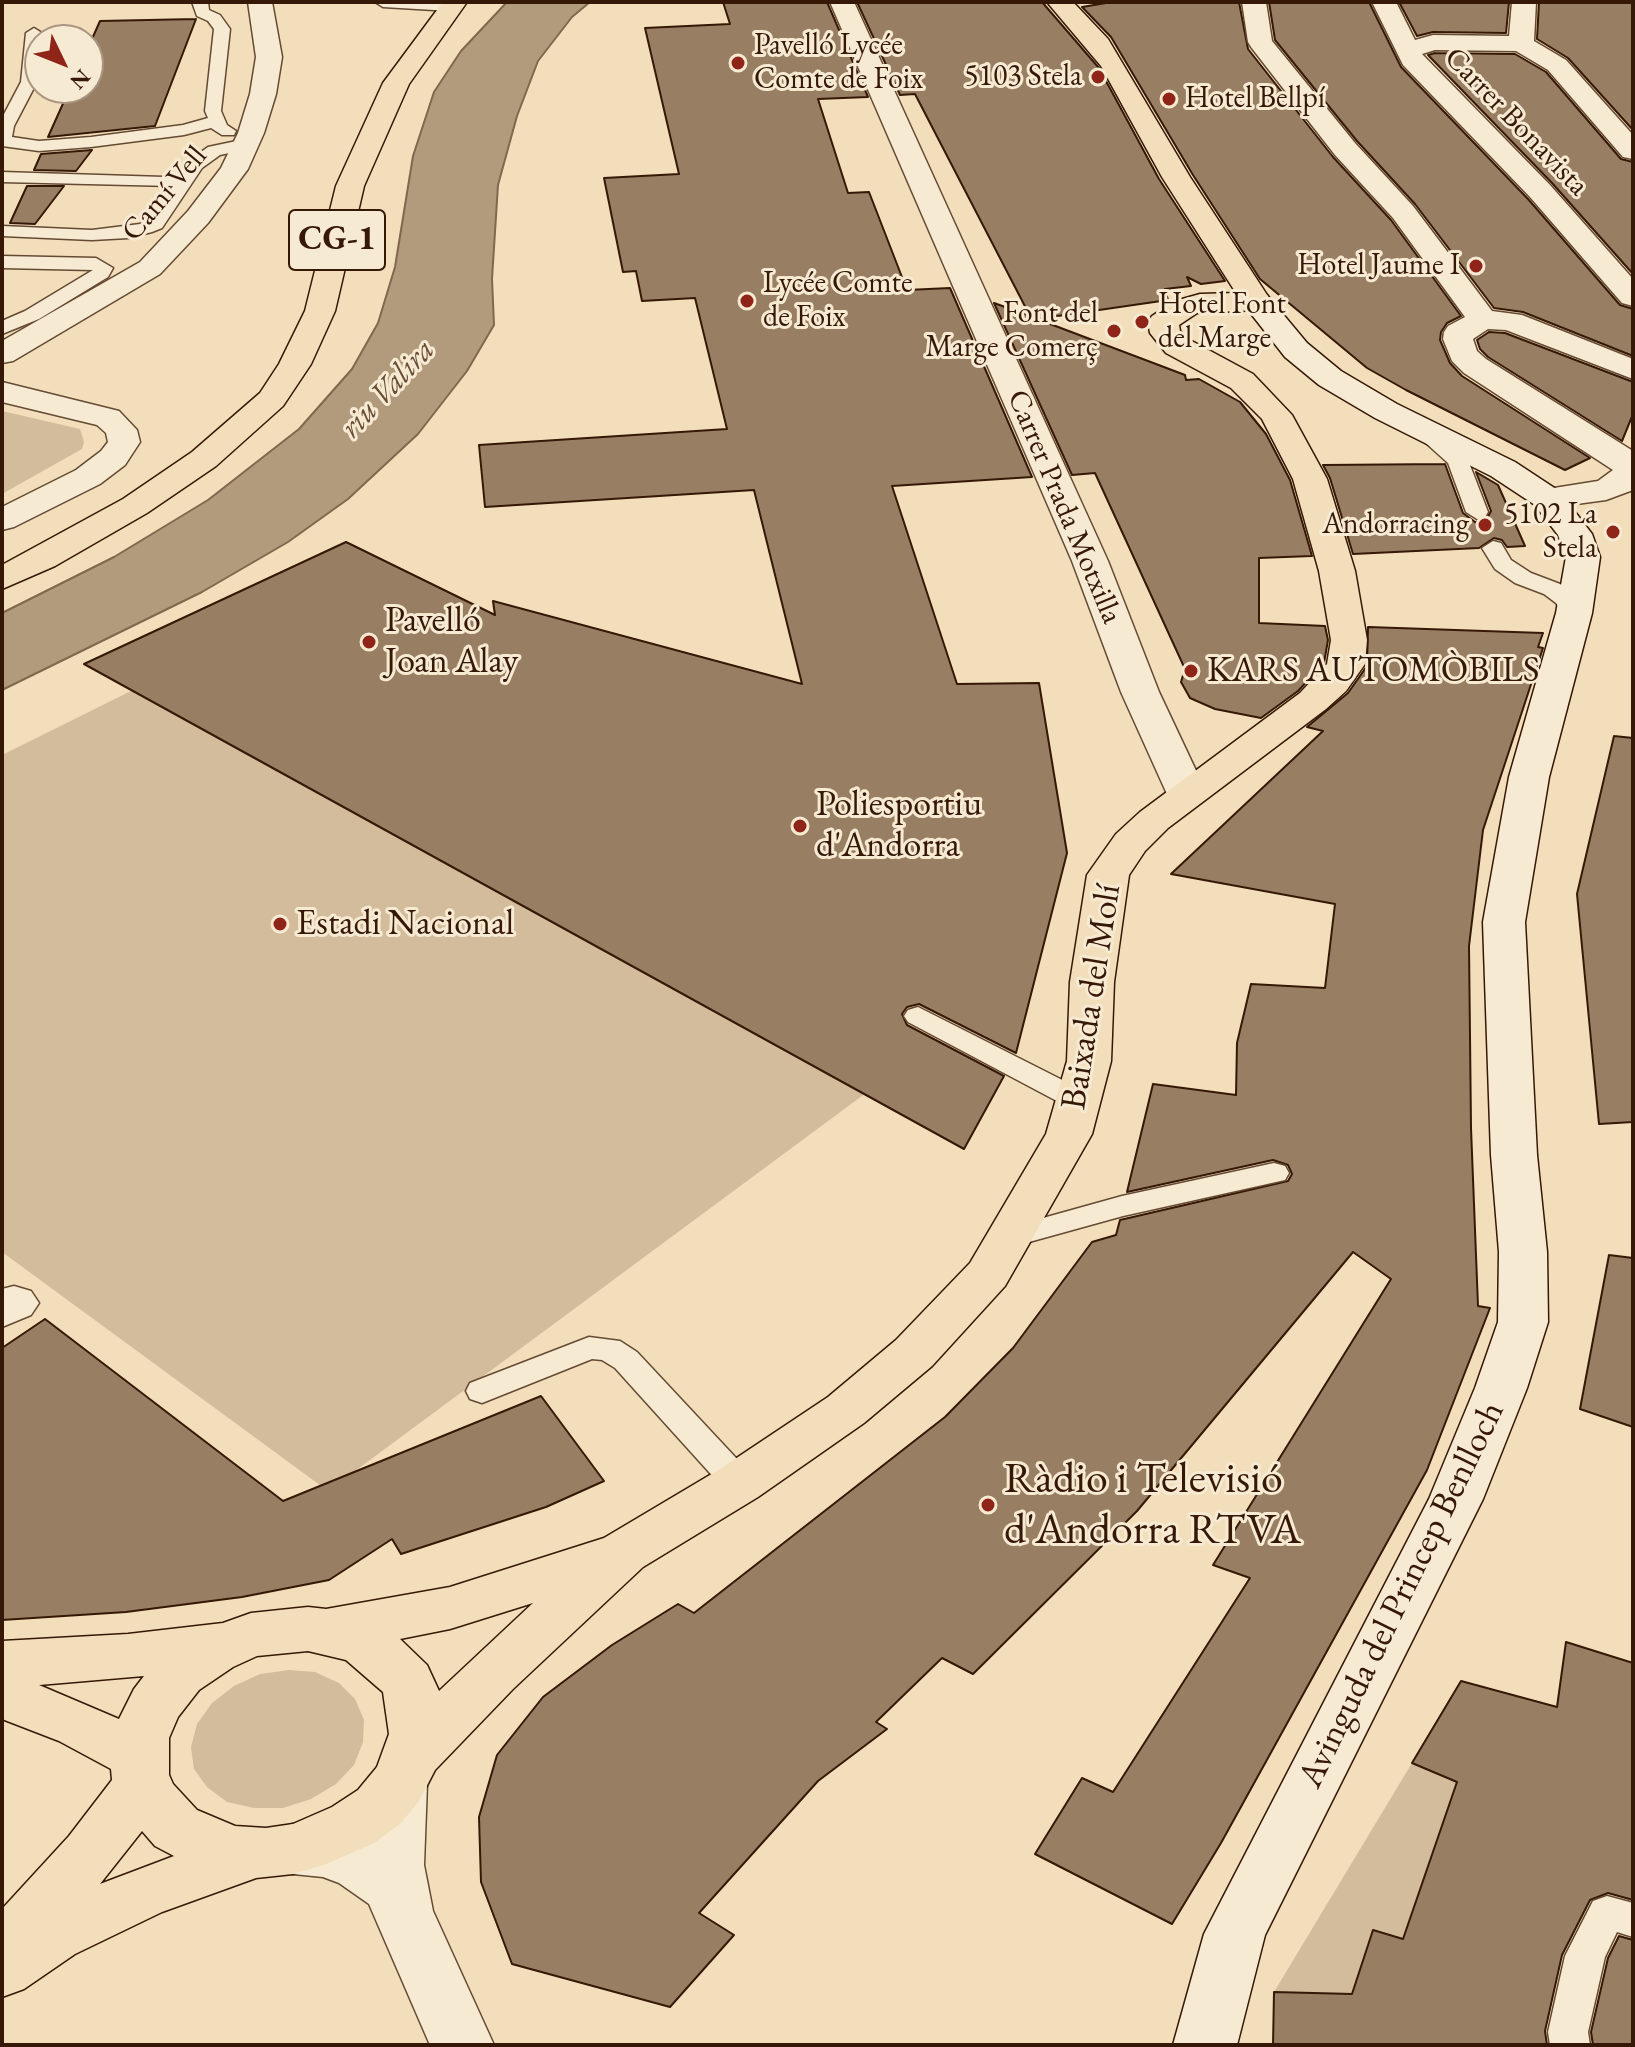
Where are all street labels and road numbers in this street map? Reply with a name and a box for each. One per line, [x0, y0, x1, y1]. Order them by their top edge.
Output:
street label: Carrer Bonavista [1436, 40, 1596, 204]
street label: Camí Vell [115, 139, 215, 249]
road number: CG-1 [289, 210, 385, 270]
street label: Carrer Prada Motxilla [999, 385, 1129, 629]
street label: Baixada del Molí [1053, 881, 1131, 1113]
street label: Avinguda del Princep Benlloch [1290, 1395, 1514, 1795]

